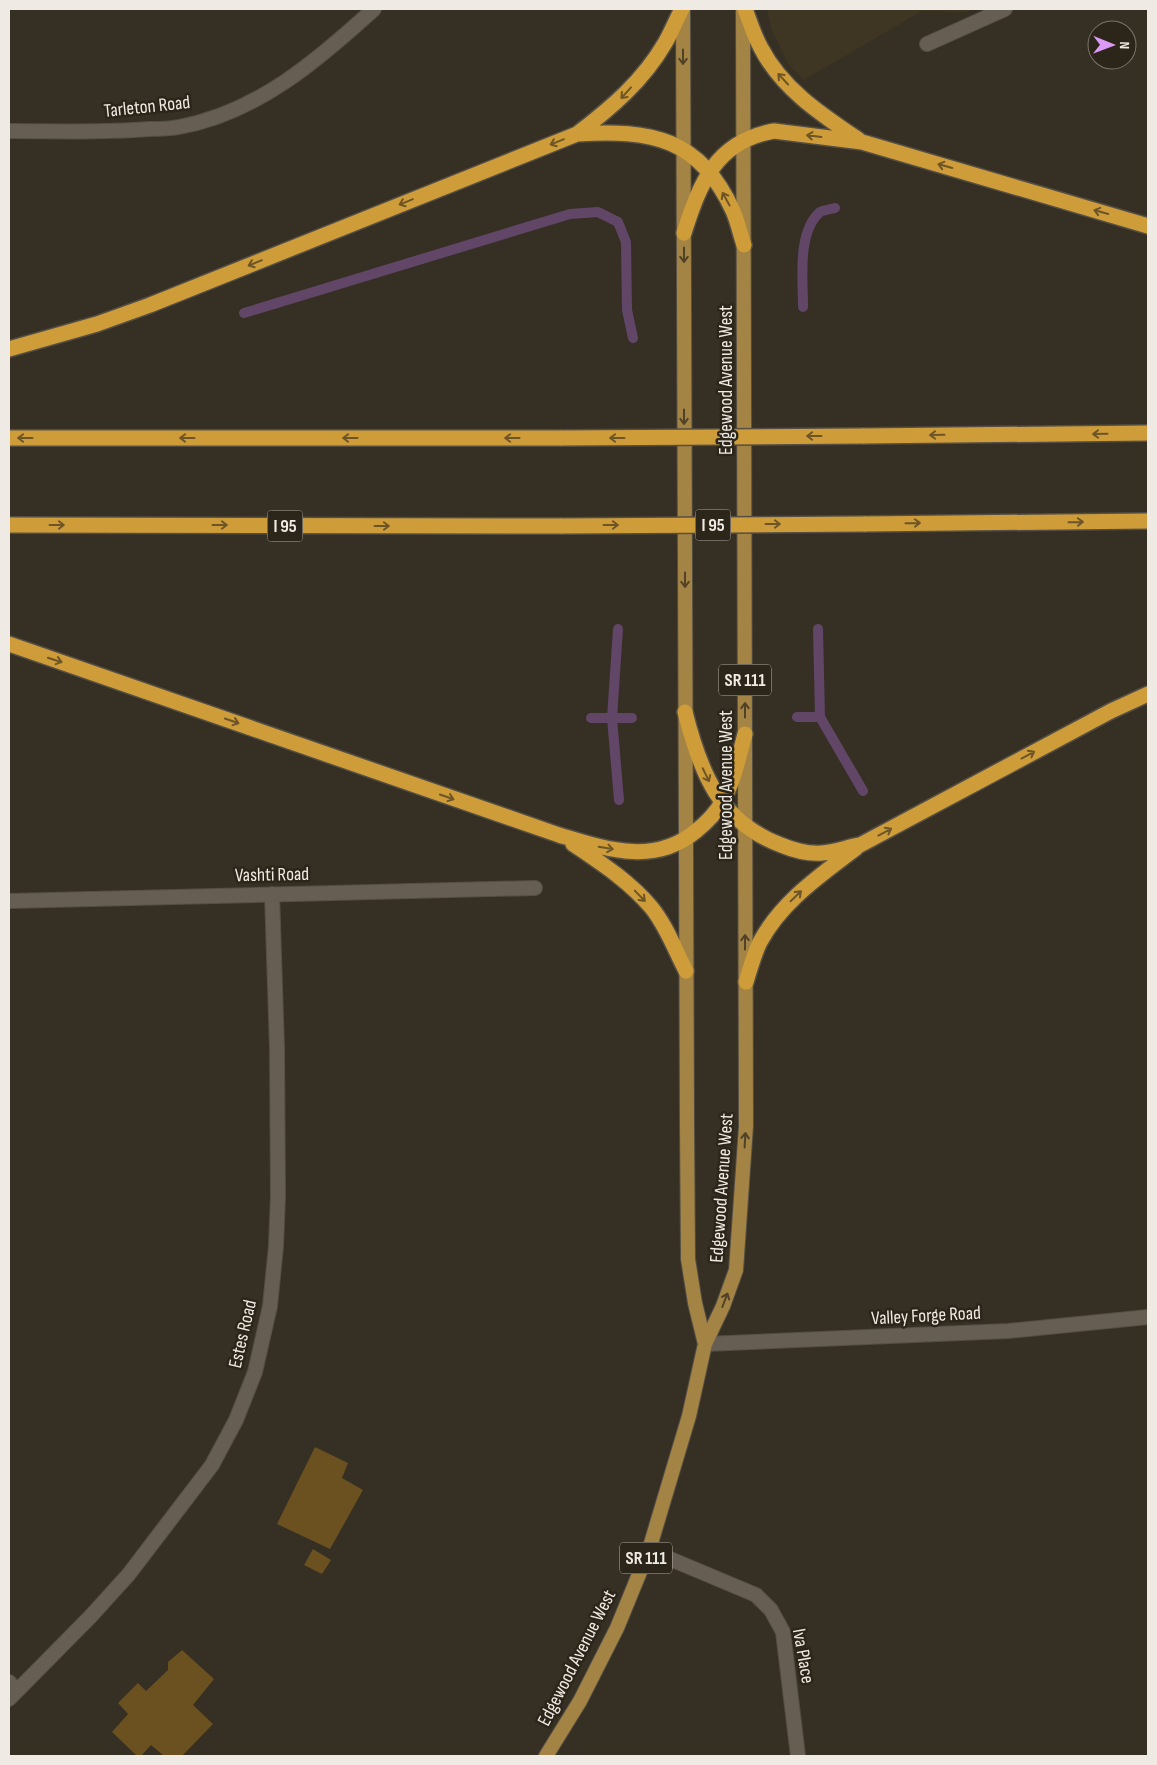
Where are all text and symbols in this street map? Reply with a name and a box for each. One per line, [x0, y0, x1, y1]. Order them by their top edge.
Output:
north arrow [1087, 20, 1137, 70]
text: N [1116, 41, 1133, 49]
one-way arrow [678, 49, 688, 65]
one-way arrow [777, 73, 789, 86]
one-way arrow [621, 86, 632, 99]
street label: Tarleton Road [103, 91, 191, 123]
one-way arrow [806, 131, 822, 141]
one-way arrow [550, 138, 565, 147]
one-way arrow [938, 161, 954, 171]
one-way arrow [721, 193, 731, 207]
one-way arrow [399, 198, 414, 208]
one-way arrow [1094, 207, 1110, 216]
one-way arrow [679, 246, 689, 263]
one-way arrow [248, 259, 263, 268]
street label: Edgewood Avenue West [715, 305, 738, 455]
one-way arrow [679, 409, 689, 425]
one-way arrow [1092, 429, 1108, 438]
one-way arrow [929, 430, 946, 440]
one-way arrow [806, 431, 822, 441]
one-way arrow [17, 433, 33, 443]
one-way arrow [179, 433, 196, 443]
one-way arrow [342, 433, 358, 443]
one-way arrow [504, 433, 520, 443]
one-way arrow [609, 433, 625, 443]
road number: I 95 [696, 510, 730, 540]
road number: I 95 [268, 511, 302, 542]
one-way arrow [1067, 517, 1083, 527]
one-way arrow [904, 518, 921, 528]
one-way arrow [765, 519, 781, 529]
one-way arrow [49, 520, 65, 530]
one-way arrow [212, 520, 228, 530]
one-way arrow [602, 520, 619, 530]
one-way arrow [374, 521, 390, 531]
one-way arrow [680, 572, 690, 588]
one-way arrow [47, 656, 62, 665]
road number: SR 111 [719, 664, 771, 696]
one-way arrow [740, 702, 750, 718]
street label: Edgewood Avenue West [715, 710, 738, 860]
one-way arrow [224, 717, 239, 726]
one-way arrow [1021, 750, 1036, 760]
one-way arrow [702, 767, 711, 782]
one-way arrow [439, 792, 455, 802]
one-way arrow [877, 826, 892, 836]
one-way arrow [597, 844, 613, 854]
street label: Vashti Road [235, 863, 309, 887]
one-way arrow [634, 889, 646, 902]
one-way arrow [790, 890, 803, 902]
one-way arrow [740, 934, 750, 950]
street label: Edgewood Avenue West [705, 1112, 739, 1264]
one-way arrow [740, 1132, 749, 1148]
one-way arrow [721, 1293, 730, 1308]
street label: Estes Road [224, 1298, 262, 1370]
street label: Valley Forge Road [871, 1302, 981, 1330]
road number: SR 111 [620, 1542, 672, 1574]
street label: Edgewood Avenue West [533, 1586, 621, 1730]
street label: Iva Place [787, 1627, 819, 1685]

